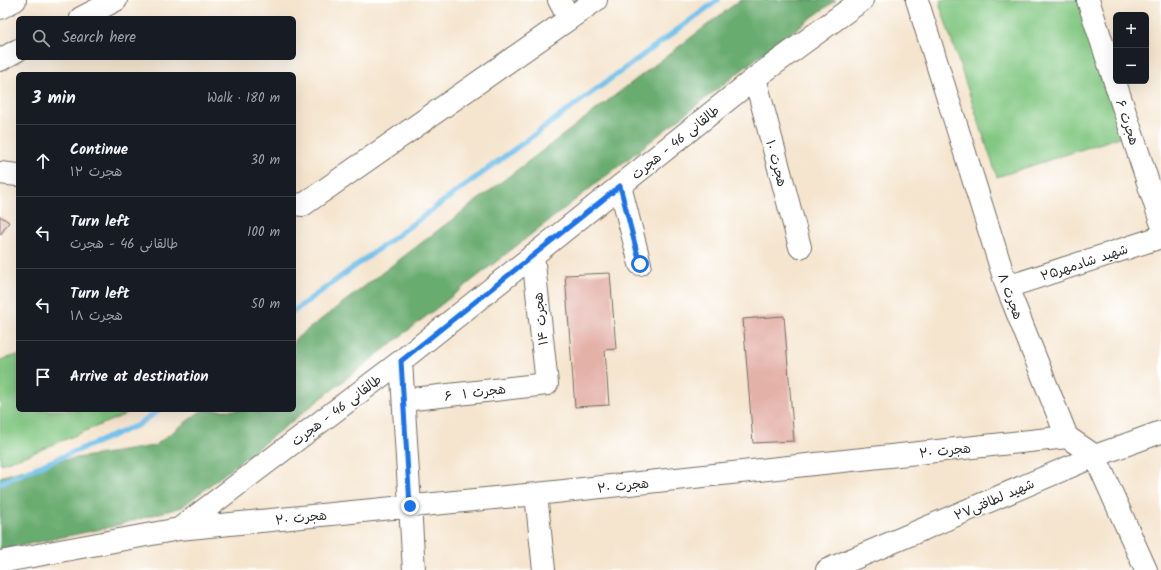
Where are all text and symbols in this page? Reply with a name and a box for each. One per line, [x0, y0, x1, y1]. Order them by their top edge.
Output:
map controls [1113, 12, 1149, 84]
button: + [1113, 12, 1149, 48]
search box [16, 16, 296, 60]
text: Search here [62, 26, 136, 50]
icon: search [30, 27, 52, 49]
button: − [1113, 48, 1149, 84]
text: 3 min [32, 85, 76, 112]
text: Walk · 180 m [207, 88, 280, 109]
street label: هجرت ۶ [1109, 97, 1144, 148]
street label: طالقانی 46 - هجرت [627, 101, 725, 185]
text: Continue [70, 138, 128, 162]
street label: هجرت ۱۰ [759, 138, 792, 189]
icon: ahead [32, 150, 54, 172]
text: 30 m [251, 150, 280, 171]
text: هجرت ۱۲ [70, 162, 122, 183]
text: Turn left [70, 210, 130, 234]
icon: left [32, 222, 54, 244]
text: 100 m [247, 222, 280, 243]
text: طالقانی 46 - هجرت [70, 234, 178, 255]
street label: شهید شادمهر۲۵ [1038, 239, 1131, 287]
route start [631, 255, 649, 273]
street label: هجرت ۸ [992, 270, 1028, 323]
text: Turn left [70, 282, 130, 306]
street label: هجرت ۱۴ [528, 291, 555, 347]
icon: left [32, 294, 54, 316]
text: 50 m [251, 294, 280, 315]
text: هجرت ۱۸ [70, 306, 123, 327]
text: Arrive at destination [70, 365, 209, 389]
icon: arrive [32, 366, 54, 388]
street label: طالقانی 46 - هجرت [287, 370, 386, 452]
street label: هجرت ۱ ‍ ۶ [443, 379, 507, 408]
street label: هجرت ۲۰ [918, 438, 972, 465]
street label: هجرت ۲۰ [596, 473, 650, 500]
street label: شهید لطافتی۲۷ [951, 474, 1038, 527]
route end [401, 497, 419, 515]
street label: هجرت ۲۰ [274, 505, 328, 532]

